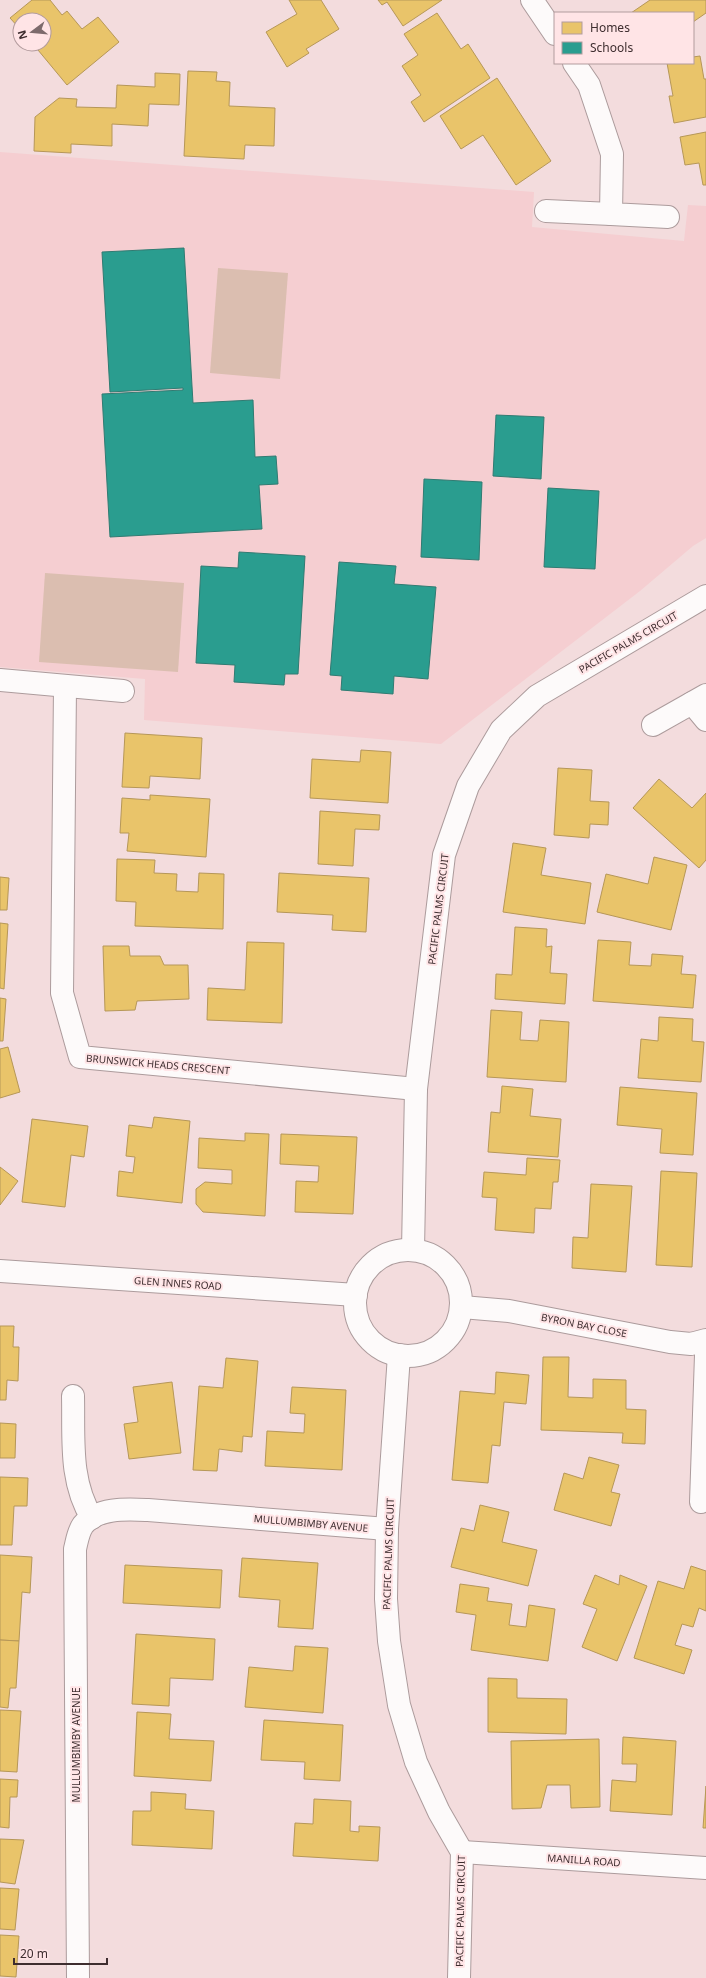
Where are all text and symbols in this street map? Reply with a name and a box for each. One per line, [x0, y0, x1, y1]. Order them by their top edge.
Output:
north arrow [12, 12, 52, 52]
legend [554, 12, 694, 64]
text: Homes [590, 19, 630, 36]
text: N [13, 29, 30, 41]
text: Schools [590, 39, 633, 56]
street label: PACIFIC PALMS CIRCUIT [576, 608, 680, 676]
street label: PACIFIC PALMS CIRCUIT [424, 852, 452, 965]
street label: BRUNSWICK HEADS CRESCENT [86, 1051, 231, 1077]
street label: GLEN INNES ROAD [134, 1273, 222, 1293]
street label: BYRON BAY CLOSE [540, 1310, 628, 1340]
street label: PACIFIC PALMS CIRCUIT [379, 1497, 397, 1610]
street label: MULLUMBIMBY AVENUE [253, 1511, 369, 1535]
street label: MULLUMBIMBY AVENUE [69, 1688, 83, 1802]
street label: MANILLA ROAD [547, 1850, 621, 1870]
street label: PACIFIC PALMS CIRCUIT [452, 1855, 468, 1967]
scale bar [14, 1940, 107, 1966]
text: 20 m [20, 1945, 48, 1962]

